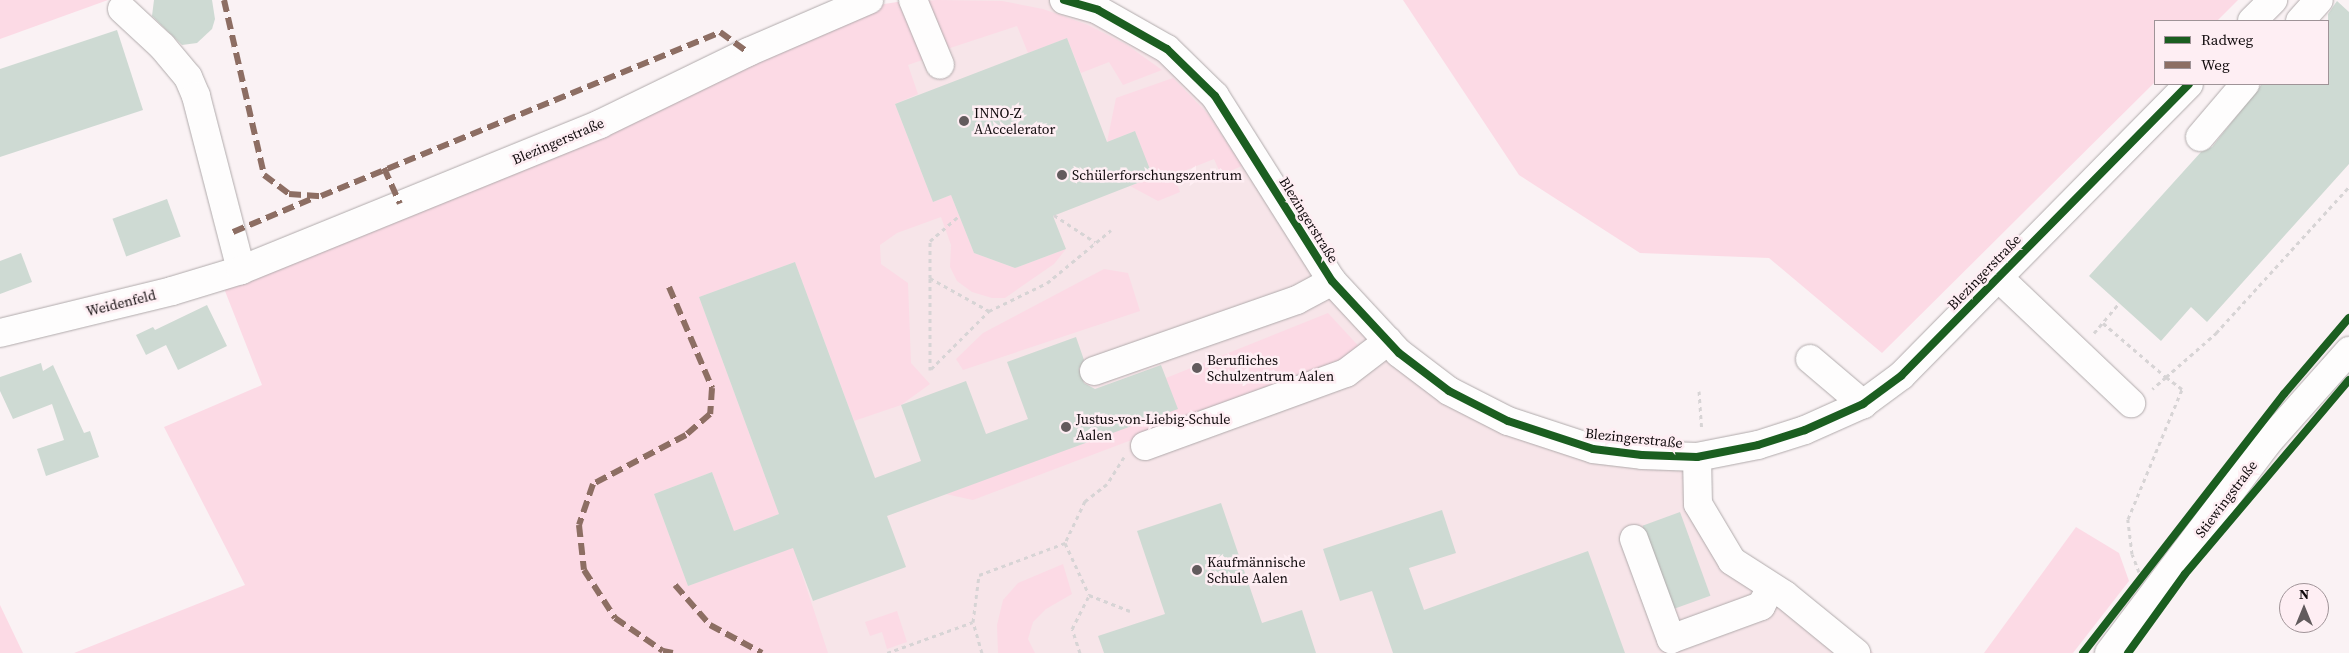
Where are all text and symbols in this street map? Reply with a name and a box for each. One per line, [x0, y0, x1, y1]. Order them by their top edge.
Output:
legend [2154, 20, 2329, 85]
text: Radweg [2201, 29, 2253, 50]
text: Weg [2201, 54, 2230, 75]
place label: INNO-Z AAccelerator [974, 105, 1055, 138]
street label: Blezingerstraße [510, 114, 606, 168]
marker: INNO-Z AAccelerator [958, 115, 970, 127]
place label: Schülerforschungszentrum [1072, 167, 1242, 183]
marker: Schülerforschungszentrum [1056, 169, 1068, 181]
street label: Blezingerstraße [1276, 174, 1342, 266]
street label: Blezingerstraße [1944, 231, 2024, 313]
street label: Weidenfeld [84, 286, 158, 320]
place label: Berufliches Schulzentrum Aalen [1207, 352, 1334, 384]
marker: Berufliches Schulzentrum Aalen [1191, 362, 1203, 374]
place label: Justus-von-Liebig-Schule Aalen [1076, 411, 1230, 444]
marker: Justus-von-Liebig-Schule Aalen [1060, 421, 1072, 433]
street label: Blezingerstraße [1584, 425, 1684, 451]
street label: Stiewingstraße [2192, 457, 2260, 541]
place label: Kaufmännische Schule Aalen [1207, 554, 1306, 586]
marker: Kaufmännische Schule Aalen [1191, 564, 1203, 576]
north arrow [2279, 583, 2329, 633]
text: N [2299, 584, 2309, 604]

